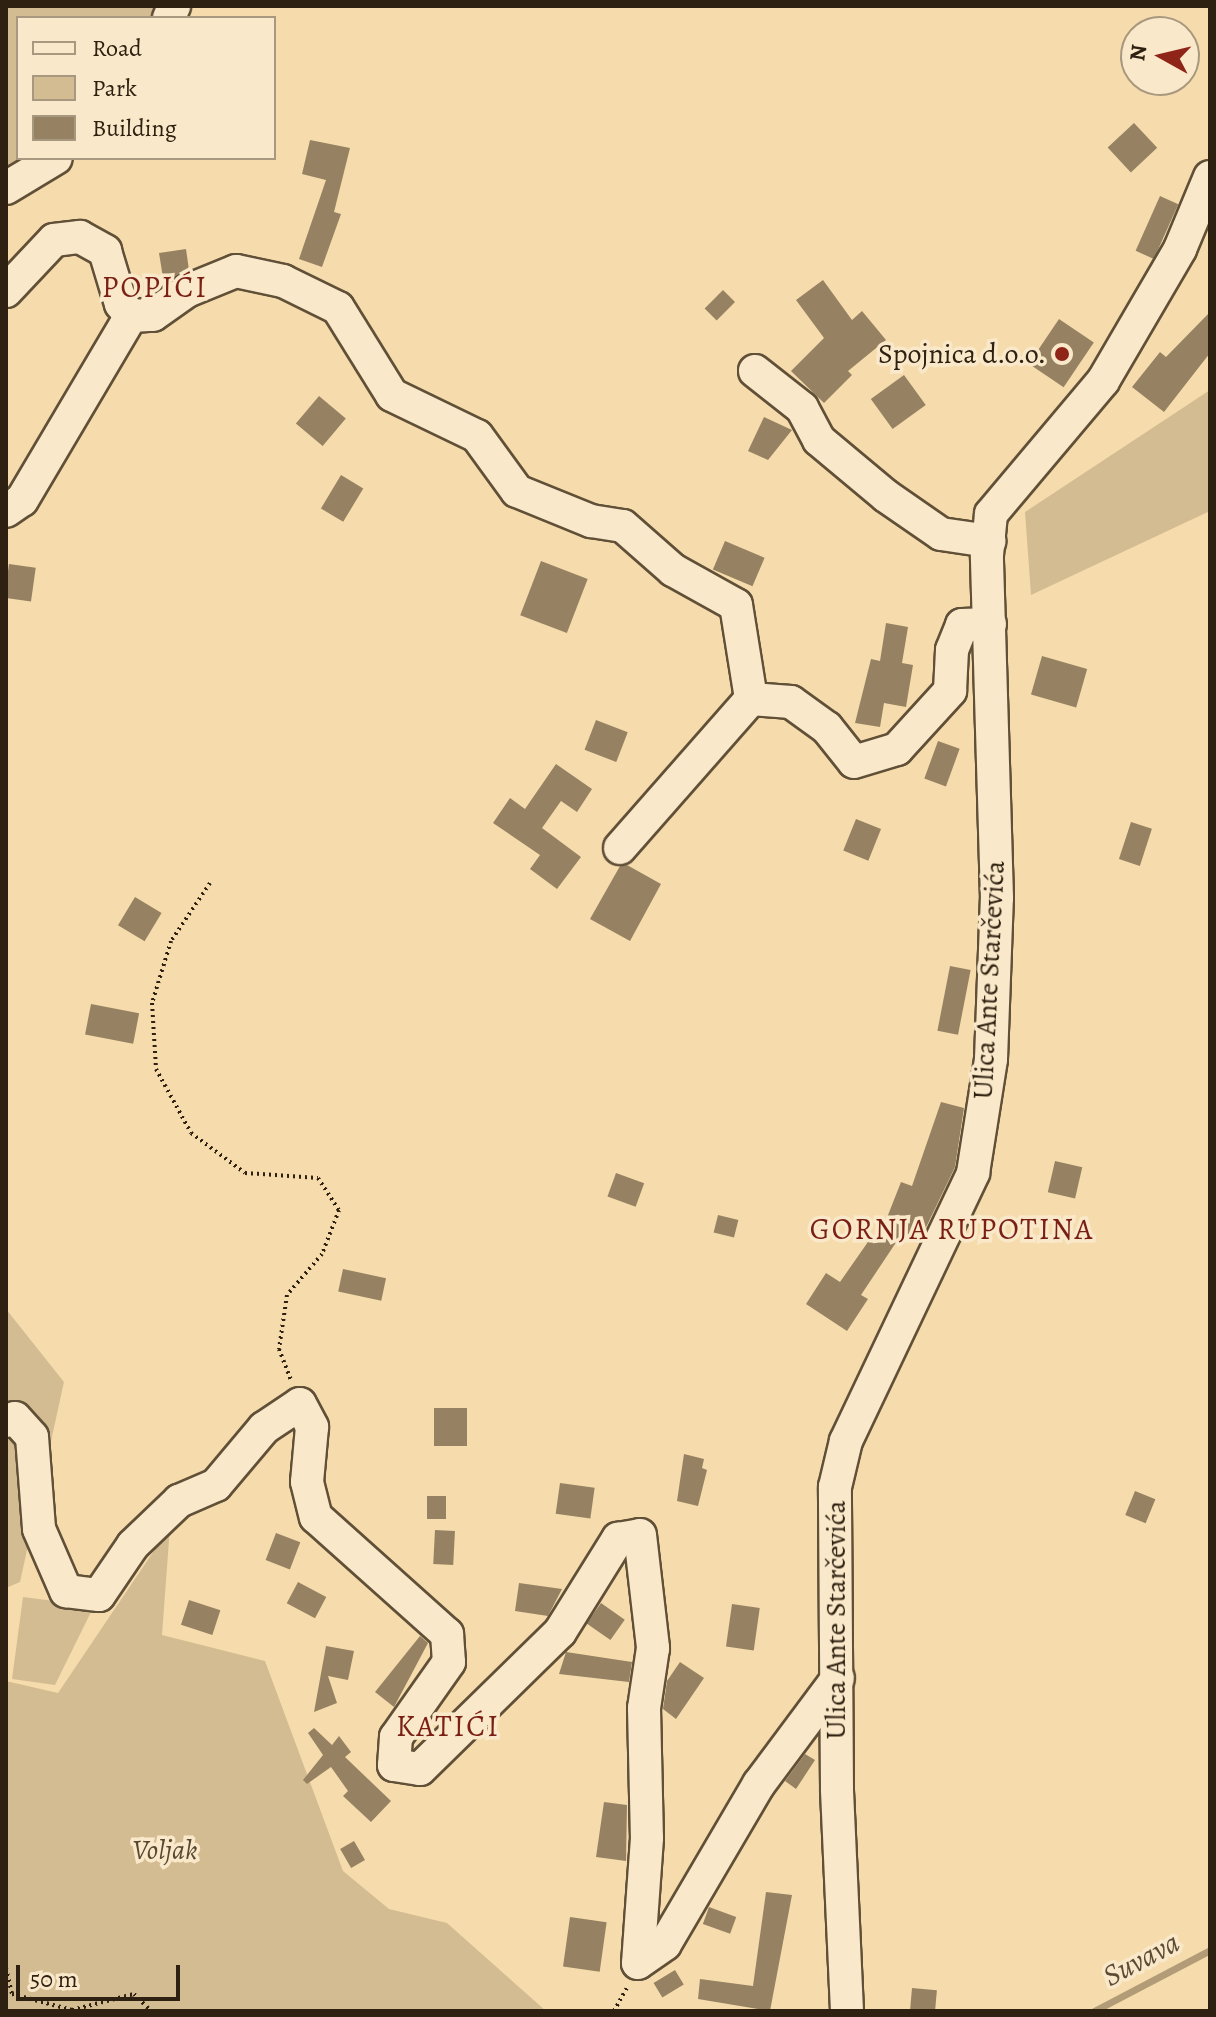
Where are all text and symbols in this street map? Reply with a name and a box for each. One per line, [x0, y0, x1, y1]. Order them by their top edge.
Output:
legend [16, 16, 276, 160]
north arrow [1120, 16, 1200, 96]
text: Road [92, 32, 142, 64]
text: N [1122, 43, 1154, 63]
text: Park [92, 72, 137, 104]
text: Building [92, 112, 177, 144]
district label: POPIĆI [102, 269, 208, 305]
place label: Spojnica d.o.o. [878, 337, 1046, 371]
marker: Spojnica d.o.o. [1053, 345, 1071, 363]
street label: Ulica Ante Starčevića [966, 860, 1012, 1100]
district label: GORNJA RUPOTINA [810, 1211, 1094, 1247]
street label: Ulica Ante Starčevića [819, 1500, 853, 1740]
district label: KATIĆI [396, 1708, 500, 1744]
park label: Voljak [133, 1833, 197, 1867]
water label: Suvava [1097, 1924, 1185, 1994]
scale bar [20, 1949, 184, 1999]
text: 50 m [30, 1963, 78, 1995]

